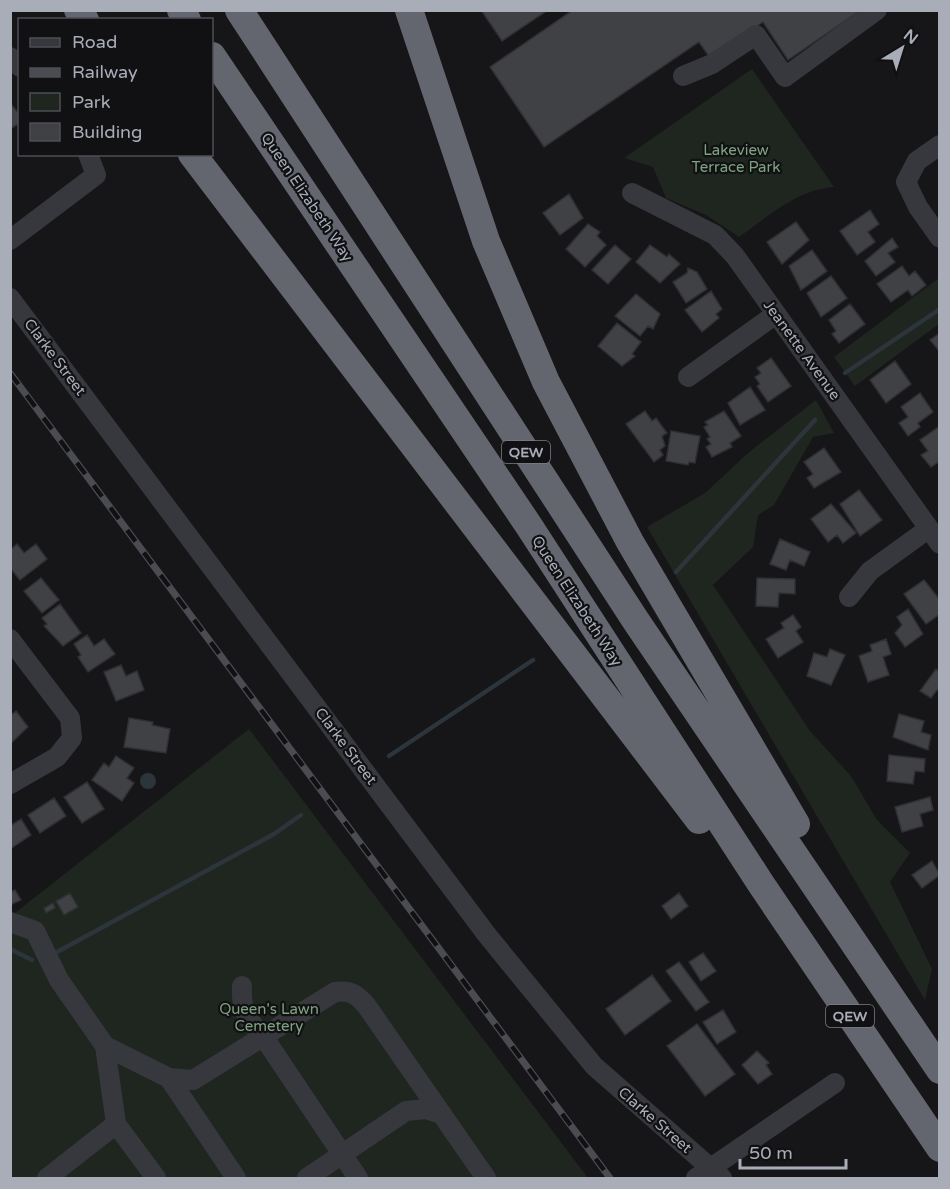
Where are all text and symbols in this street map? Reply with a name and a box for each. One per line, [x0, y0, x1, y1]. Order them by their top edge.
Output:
legend [18, 18, 213, 156]
north arrow [872, 18, 932, 78]
text: N [899, 25, 922, 49]
text: Road [72, 31, 117, 53]
text: Railway [72, 61, 138, 83]
text: Park [72, 91, 111, 113]
text: Building [72, 121, 142, 143]
street label: Queen Elizabeth Way [257, 129, 357, 265]
park label: Lakeview Terrace Park [692, 141, 780, 176]
street label: Jeanette Avenue [760, 297, 844, 403]
street label: Clarke Street [20, 315, 90, 399]
road number: QEW [502, 441, 550, 463]
street label: Queen Elizabeth Way [528, 532, 626, 670]
street label: Clarke Street [311, 704, 381, 788]
park label: Queen's Lawn Cemetery [219, 1000, 319, 1035]
road number: QEW [826, 1005, 874, 1027]
street label: Clarke Street [615, 1083, 696, 1157]
scale bar [740, 1132, 846, 1170]
text: 50 m [749, 1142, 793, 1164]

